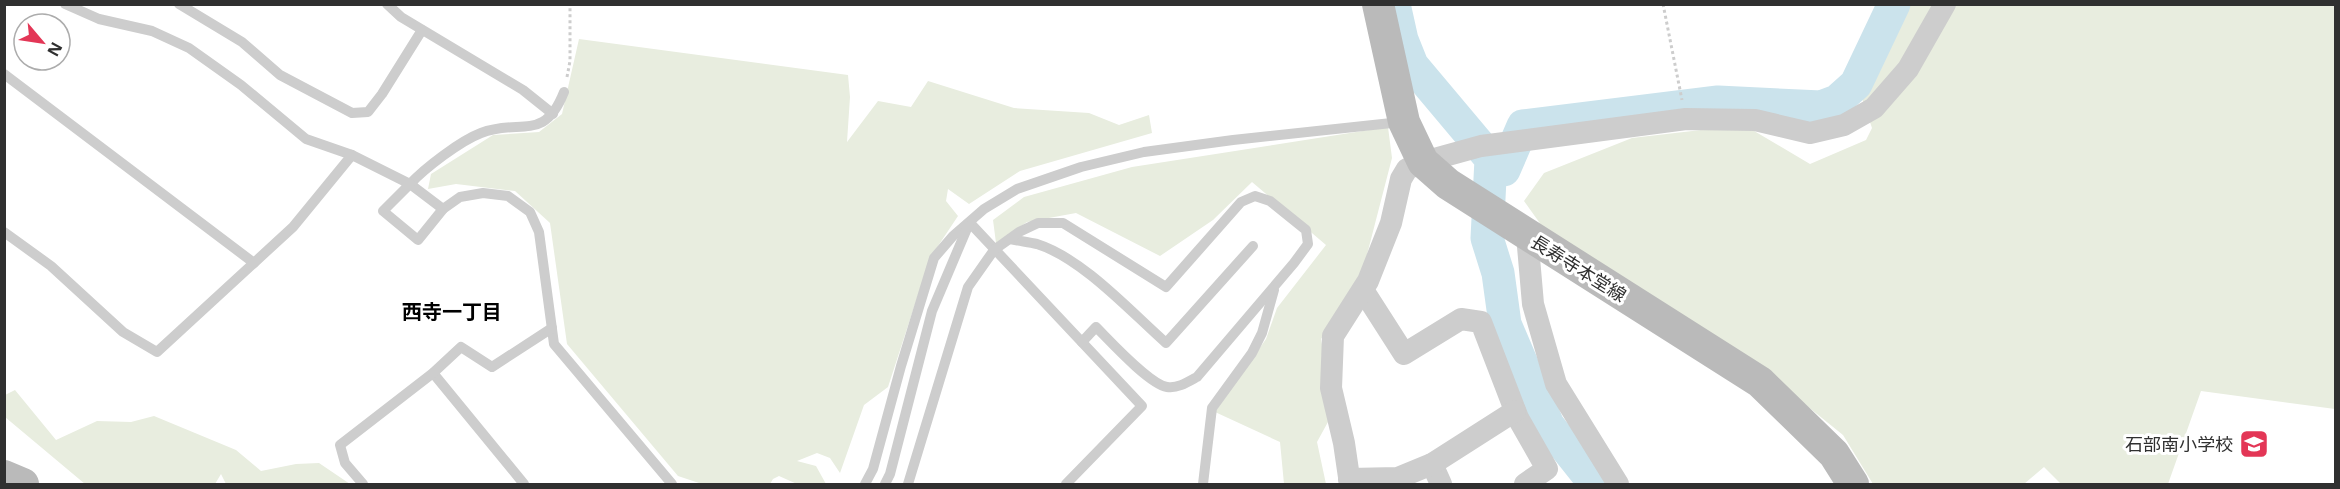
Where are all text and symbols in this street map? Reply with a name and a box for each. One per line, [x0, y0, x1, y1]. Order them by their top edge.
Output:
north arrow [12, 12, 72, 72]
text: N [42, 38, 68, 60]
street label: 長寿寺本堂線 [1527, 229, 1631, 307]
district label: 西寺一丁目 [402, 298, 502, 325]
school or university icon: 石部南小学校 [2238, 428, 2270, 460]
place label: 石部南小学校 [2125, 432, 2233, 456]

